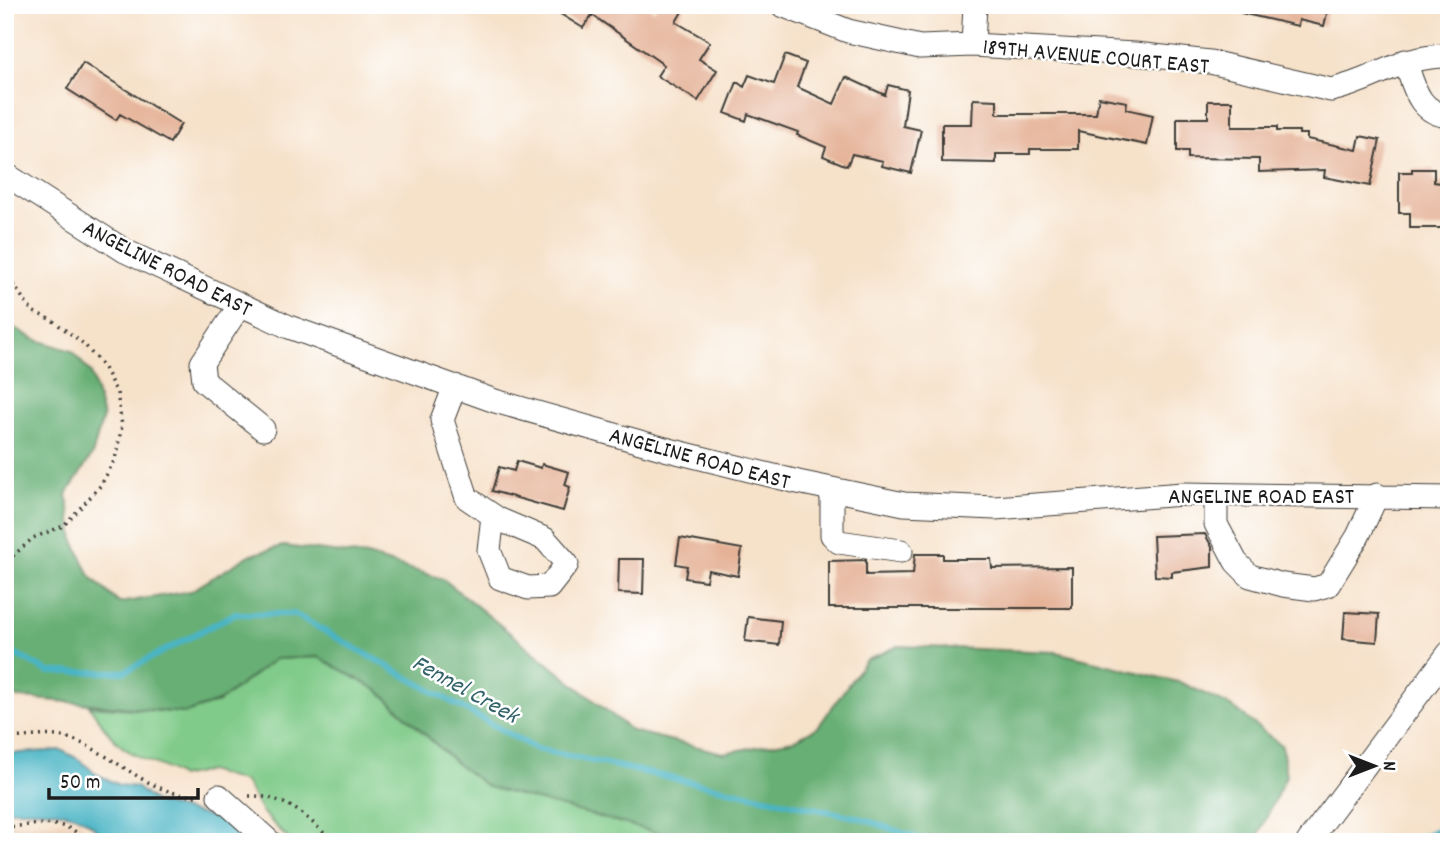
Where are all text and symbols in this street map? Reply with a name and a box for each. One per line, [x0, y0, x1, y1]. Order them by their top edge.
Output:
street label: 189TH AVENUE COURT EAST [981, 32, 1210, 85]
street label: ANGELINE ROAD EAST [76, 213, 257, 327]
street label: ANGELINE ROAD EAST [605, 420, 793, 500]
street label: ANGELINE ROAD EAST [1168, 482, 1354, 515]
water label: Fennel Creek [405, 647, 526, 735]
north arrow [1338, 732, 1408, 802]
scale bar [49, 756, 198, 800]
text: N [1374, 761, 1401, 771]
text: 50 m [60, 769, 100, 799]

